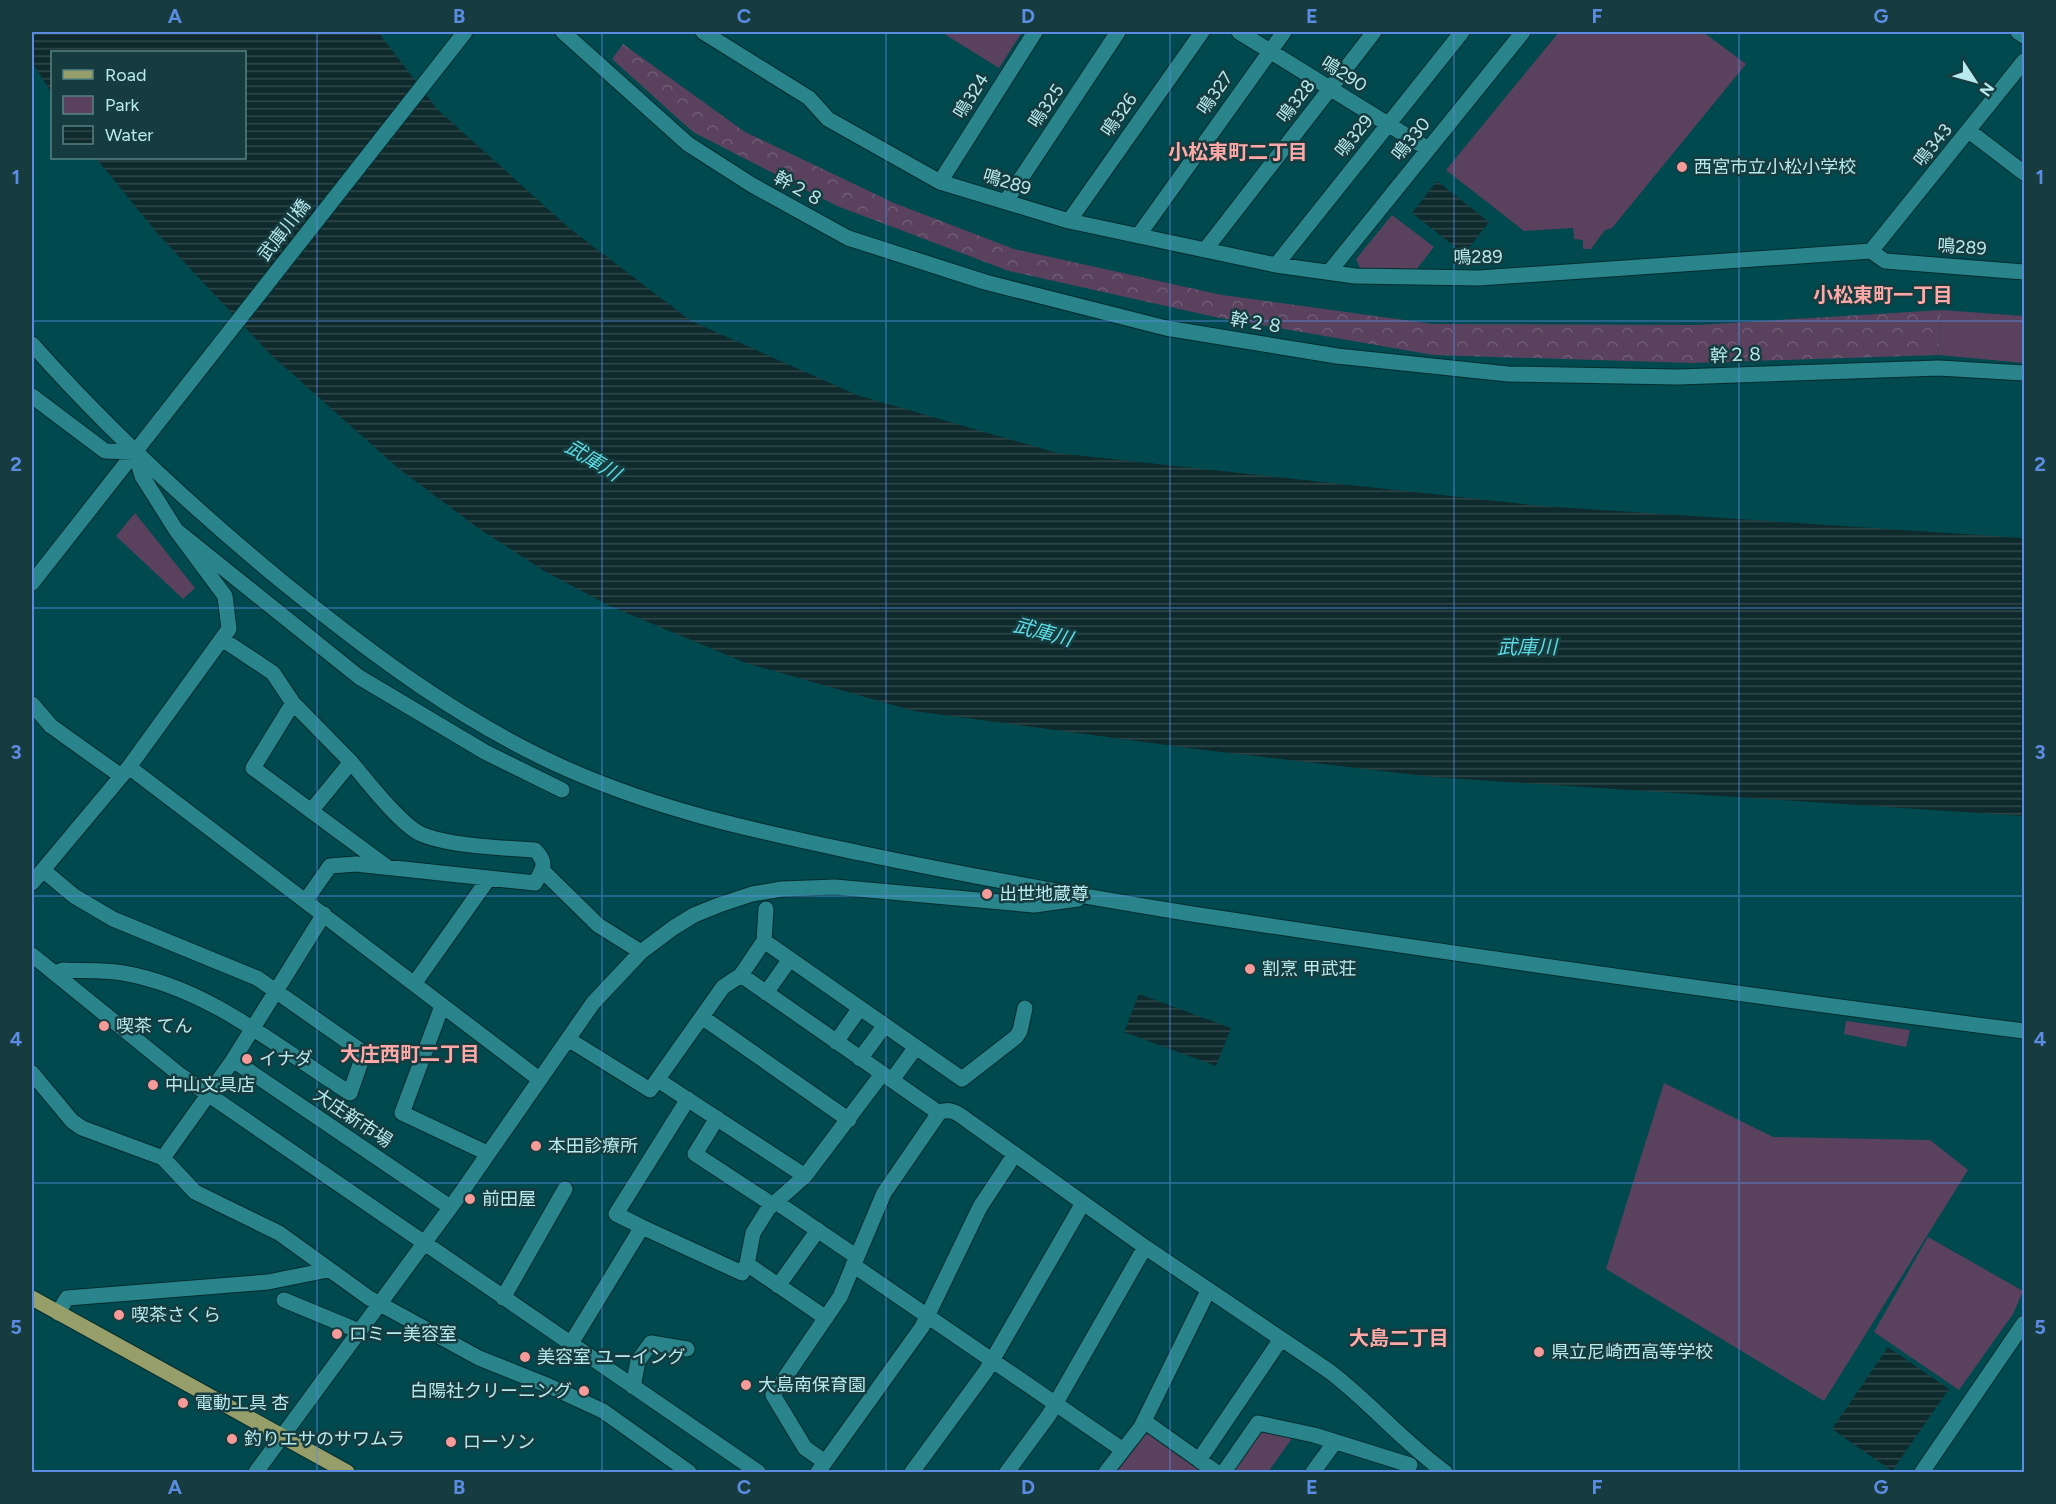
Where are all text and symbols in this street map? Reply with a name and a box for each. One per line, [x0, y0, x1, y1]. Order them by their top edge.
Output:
text: A [168, 4, 183, 28]
text: B [453, 4, 465, 28]
text: C [737, 4, 751, 28]
text: D [1021, 4, 1035, 28]
text: E [1306, 4, 1318, 28]
text: F [1591, 4, 1603, 28]
text: G [1874, 4, 1889, 28]
legend [51, 51, 246, 159]
street label: 鳴290 [1317, 51, 1371, 97]
north arrow [1945, 51, 2005, 111]
text: Road [105, 64, 146, 86]
street label: 鳴327 [1192, 67, 1238, 119]
street label: 鳴324 [949, 69, 993, 123]
street label: 鳴328 [1272, 75, 1320, 127]
text: N [1975, 79, 1998, 100]
street label: 鳴325 [1023, 80, 1069, 132]
street label: 鳴326 [1096, 89, 1142, 141]
text: Park [105, 94, 140, 116]
street label: 鳴329 [1330, 110, 1378, 162]
street label: 鳴330 [1387, 113, 1435, 165]
street label: 鳴343 [1909, 119, 1957, 171]
text: Water [105, 124, 153, 146]
district label: 小松東町二丁目 [1168, 140, 1308, 164]
place label: 西宮市立小松小学校 [1694, 156, 1856, 178]
marker: 西宮市立小松小学校 [1675, 160, 1689, 174]
street label: 鳴289 [980, 164, 1034, 200]
text: 1 [12, 165, 20, 189]
text: 1 [2036, 165, 2044, 189]
street label: 幹２８ [770, 166, 828, 212]
street label: 武庫川橋 [253, 195, 315, 265]
street label: 鳴289 [1937, 234, 1987, 260]
street label: 鳴289 [1453, 246, 1503, 268]
district label: 小松東町一丁目 [1813, 283, 1953, 307]
street label: 幹２８ [1229, 308, 1285, 338]
street label: 幹２８ [1710, 343, 1764, 367]
water label: 武庫川 [561, 434, 627, 487]
text: 2 [10, 452, 22, 476]
text: 2 [2034, 452, 2046, 476]
water label: 武庫川 [1011, 613, 1077, 652]
water label: 武庫川 [1497, 635, 1559, 659]
text: 3 [10, 740, 22, 764]
text: 3 [2034, 740, 2046, 764]
place label: 出世地蔵尊 [999, 883, 1089, 905]
marker: 出世地蔵尊 [980, 887, 994, 901]
place label: 割烹 甲武荘 [1262, 958, 1356, 980]
marker: 割烹 甲武荘 [1243, 962, 1257, 976]
place label: 喫茶 てん [116, 1015, 192, 1037]
marker: 喫茶 てん [97, 1019, 111, 1033]
text: 4 [10, 1027, 23, 1051]
text: 4 [2034, 1027, 2047, 1051]
district label: 大庄西町二丁目 [340, 1042, 480, 1066]
place label: イナダ [259, 1048, 313, 1070]
marker: イナダ [240, 1052, 254, 1066]
place label: 中山文具店 [165, 1074, 255, 1096]
marker: 中山文具店 [146, 1078, 160, 1092]
street label: 大庄新市場 [310, 1084, 396, 1152]
place label: 本田診療所 [548, 1135, 638, 1157]
marker: 本田診療所 [529, 1139, 543, 1153]
place label: 前田屋 [482, 1188, 536, 1210]
marker: 前田屋 [463, 1192, 477, 1206]
place label: 喫茶さくら [131, 1304, 221, 1326]
marker: 喫茶さくら [112, 1308, 126, 1322]
text: 5 [10, 1315, 22, 1339]
text: 5 [2034, 1315, 2046, 1339]
place label: ロミー美容室 [349, 1323, 457, 1345]
district label: 大島二丁目 [1349, 1326, 1449, 1350]
marker: ロミー美容室 [330, 1327, 344, 1341]
place label: 県立尼崎西高等学校 [1551, 1341, 1713, 1363]
marker: 県立尼崎西高等学校 [1532, 1345, 1546, 1359]
place label: 美容室 ユーイング [537, 1346, 685, 1368]
marker: 美容室 ユーイング [518, 1350, 532, 1364]
place label: 大島南保育園 [758, 1374, 866, 1396]
marker: 大島南保育園 [739, 1378, 753, 1392]
place label: 白陽社クリーニング [410, 1380, 572, 1402]
marker: 白陽社クリーニング [577, 1384, 591, 1398]
place label: 電動工具 杏 [195, 1392, 289, 1414]
marker: 電動工具 杏 [176, 1396, 190, 1410]
place label: 釣りエサのサワムラ [244, 1428, 405, 1450]
place label: ローソン [463, 1431, 535, 1453]
marker: 釣りエサのサワムラ [225, 1432, 239, 1446]
marker: ローソン [444, 1435, 458, 1449]
text: A [168, 1475, 183, 1499]
text: B [453, 1475, 465, 1499]
text: C [737, 1475, 751, 1499]
text: D [1021, 1475, 1035, 1499]
text: E [1306, 1475, 1318, 1499]
text: F [1591, 1475, 1603, 1499]
text: G [1874, 1475, 1889, 1499]

